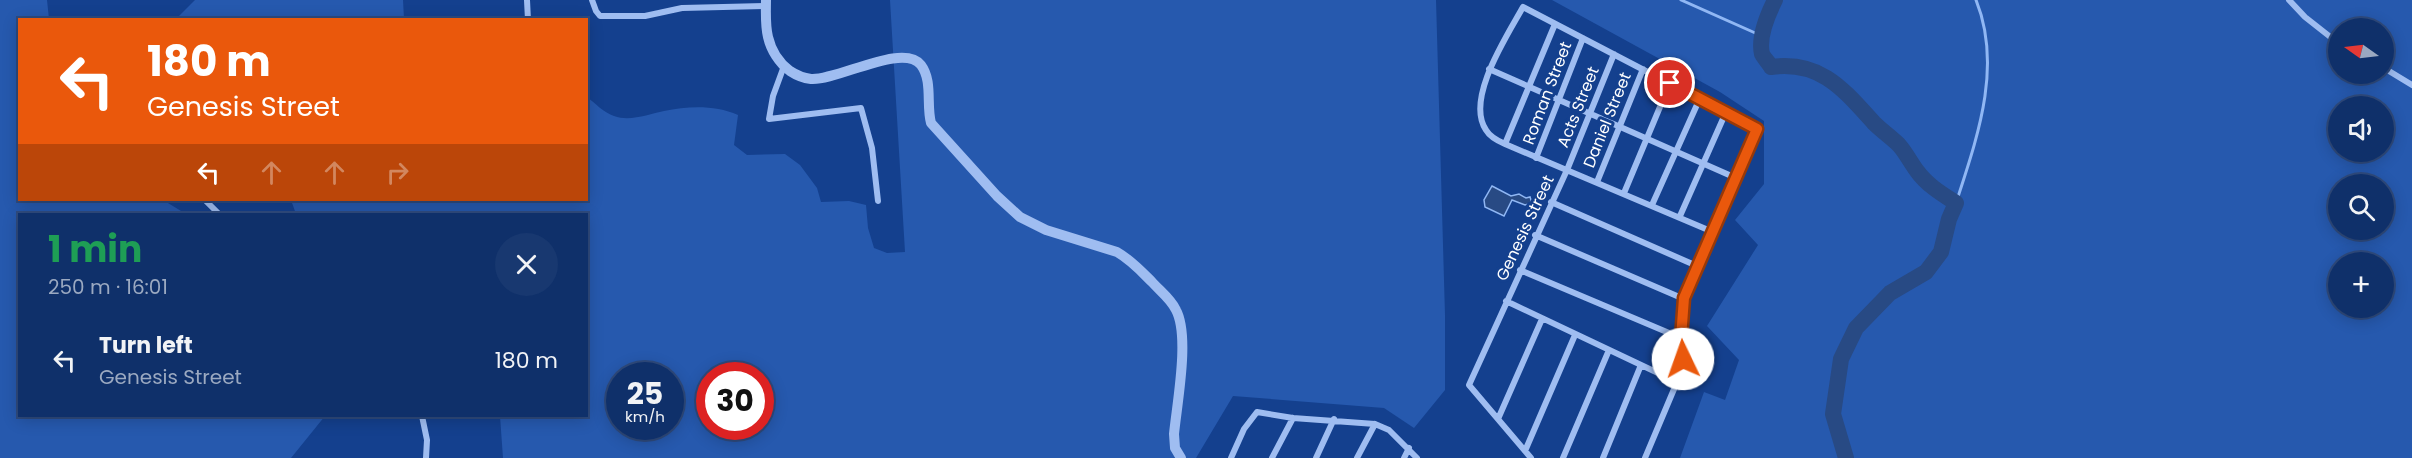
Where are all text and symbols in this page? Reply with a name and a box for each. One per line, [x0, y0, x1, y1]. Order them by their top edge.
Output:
north arrow [2328, 18, 2394, 84]
map controls [2328, 18, 2394, 318]
text: 180 m [147, 32, 271, 91]
street label: Roman Street [1517, 38, 1577, 148]
icon: left [48, 42, 126, 120]
pin [1644, 57, 1695, 108]
street label: Acts Street [1551, 63, 1605, 151]
icon: arrive [1653, 66, 1686, 99]
street label: Daniel Street [1577, 69, 1637, 171]
text: Genesis Street [147, 88, 340, 125]
button: sound [2328, 96, 2394, 162]
icon: left [192, 156, 225, 189]
icon: ahead [255, 156, 288, 189]
icon: ahead [318, 156, 351, 189]
icon: right [381, 156, 414, 189]
street label: Genesis Street [1490, 171, 1560, 285]
button: search [2328, 174, 2394, 240]
text: 1 min [48, 224, 142, 275]
button: close [495, 233, 558, 296]
button: + [2328, 252, 2394, 318]
text: 250 m · 16:01 [48, 273, 168, 301]
position arrow [1651, 327, 1715, 391]
text: Turn left [99, 330, 193, 361]
icon: left [48, 344, 81, 377]
text: 180 m [495, 345, 558, 376]
speed limit sign: 30 [696, 362, 774, 440]
text: Genesis Street [99, 363, 242, 391]
text: 25 [627, 372, 663, 415]
text: km/h [625, 406, 665, 427]

